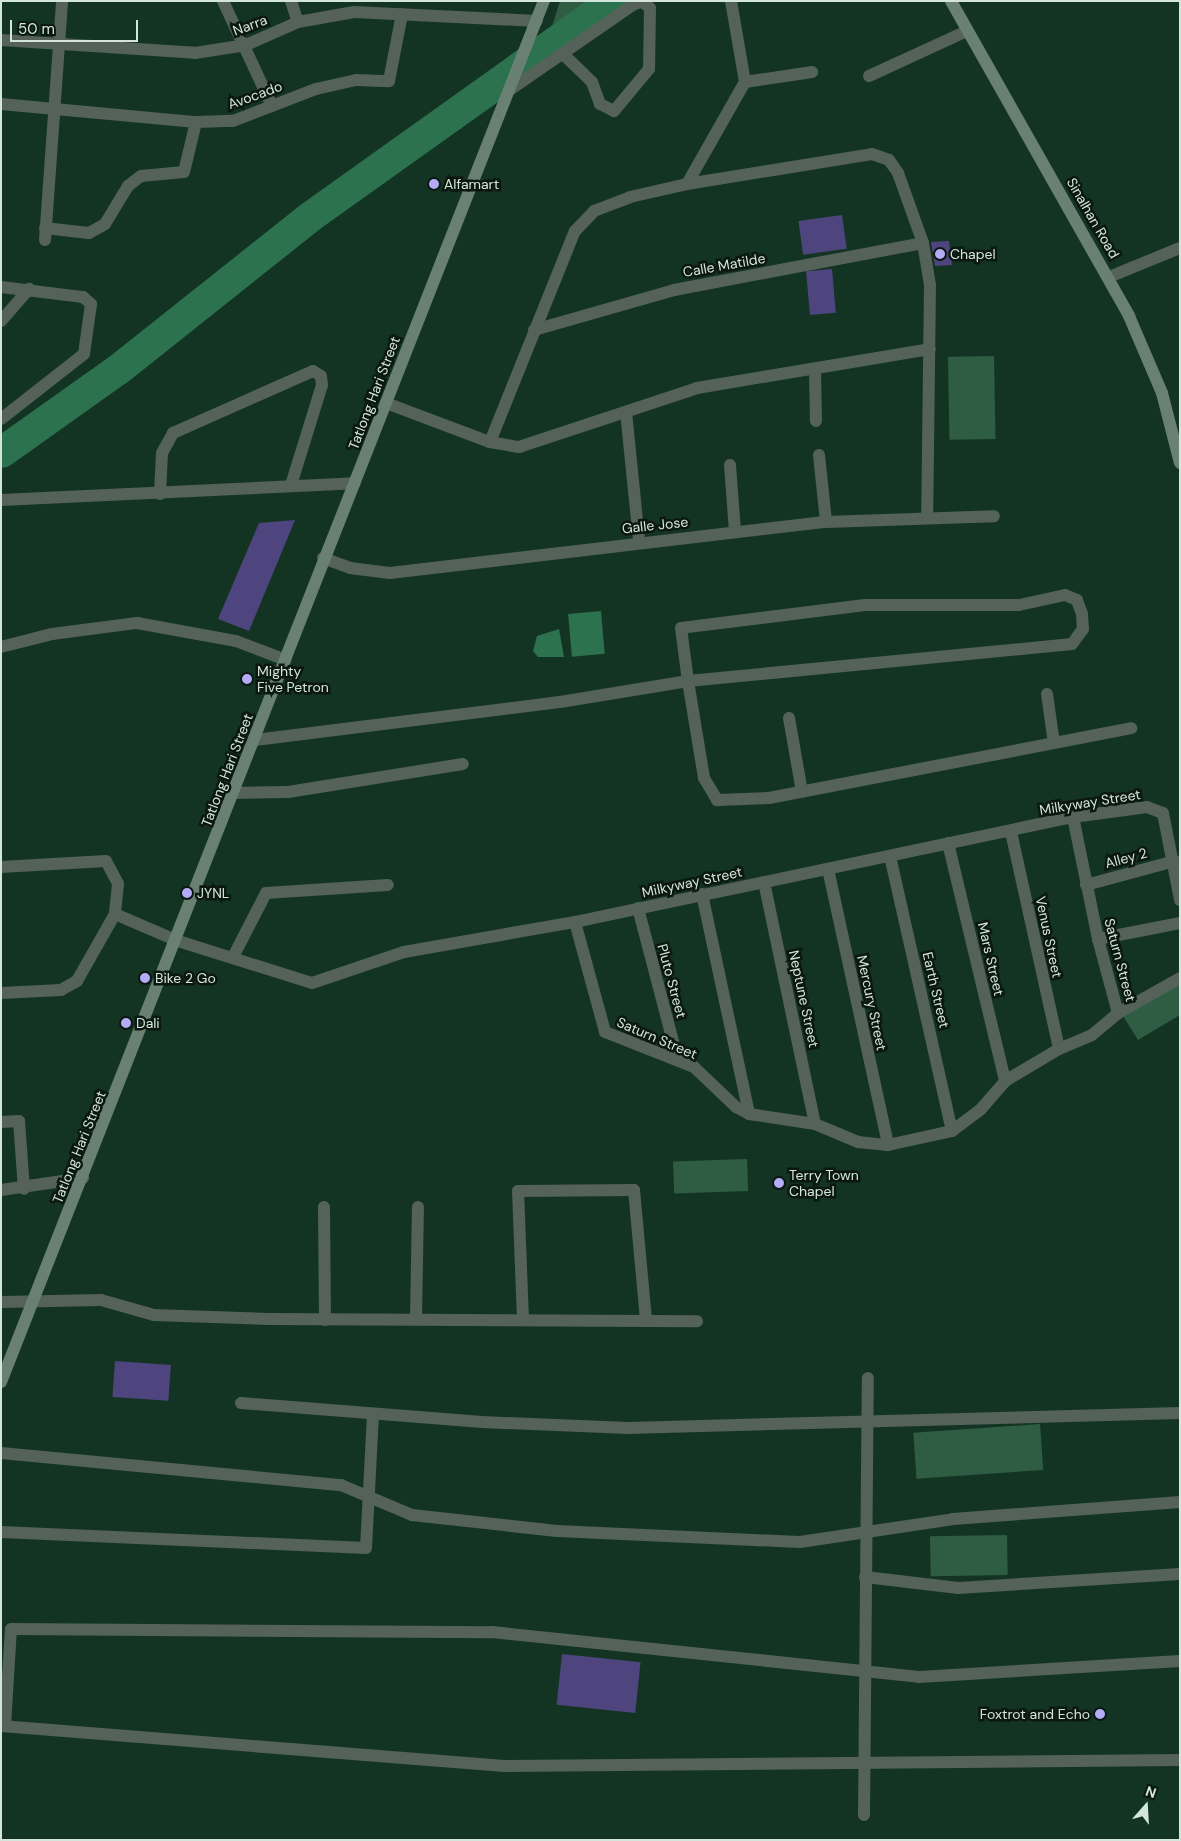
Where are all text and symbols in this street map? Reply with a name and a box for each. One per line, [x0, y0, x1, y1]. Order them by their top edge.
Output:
scale bar [12, 10, 140, 42]
street label: Narra [231, 11, 269, 39]
text: 50 m [18, 19, 55, 39]
street label: Avocado [226, 77, 284, 113]
street label: Sinalhan Road [1063, 175, 1123, 261]
place label: Alfamart [444, 176, 499, 192]
marker: Alfamart [428, 178, 440, 190]
place label: Chapel [950, 246, 996, 262]
marker: Chapel [934, 248, 946, 260]
street label: Calle Matilde [681, 249, 767, 281]
street label: Tatlong Hari Street [345, 334, 403, 452]
street label: Galle Jose [621, 513, 689, 537]
place label: Mighty Five Petron [257, 663, 329, 696]
marker: Mighty Five Petron [241, 673, 253, 685]
street label: Tatlong Hari Street [198, 711, 256, 829]
street label: Milkyway Street [1038, 786, 1142, 818]
street label: Alley 2 [1103, 844, 1149, 872]
street label: Milkyway Street [640, 863, 744, 901]
place label: JYNL [197, 885, 229, 901]
marker: JYNL [181, 887, 193, 899]
street label: Venus Street [1032, 895, 1066, 979]
street label: Saturn Street [1101, 916, 1139, 1004]
street label: Mars Street [974, 921, 1008, 997]
street label: Pluto Street [654, 942, 690, 1020]
street label: Neptune Street [785, 949, 823, 1049]
street label: Earth Street [919, 950, 953, 1030]
street label: Mercury Street [854, 954, 890, 1052]
place label: Bike 2 Go [155, 970, 216, 986]
marker: Bike 2 Go [139, 972, 151, 984]
street label: Saturn Street [614, 1014, 700, 1062]
place label: Dali [136, 1015, 160, 1031]
marker: Dali [120, 1017, 132, 1029]
street label: Tatlong Hari Street [49, 1088, 109, 1206]
place label: Terry Town Chapel [789, 1167, 859, 1200]
marker: Terry Town Chapel [773, 1177, 785, 1189]
place label: Foxtrot and Echo [980, 1706, 1090, 1722]
marker: Foxtrot and Echo [1094, 1708, 1106, 1720]
north arrow [1121, 1781, 1171, 1831]
text: N [1143, 1782, 1159, 1802]

